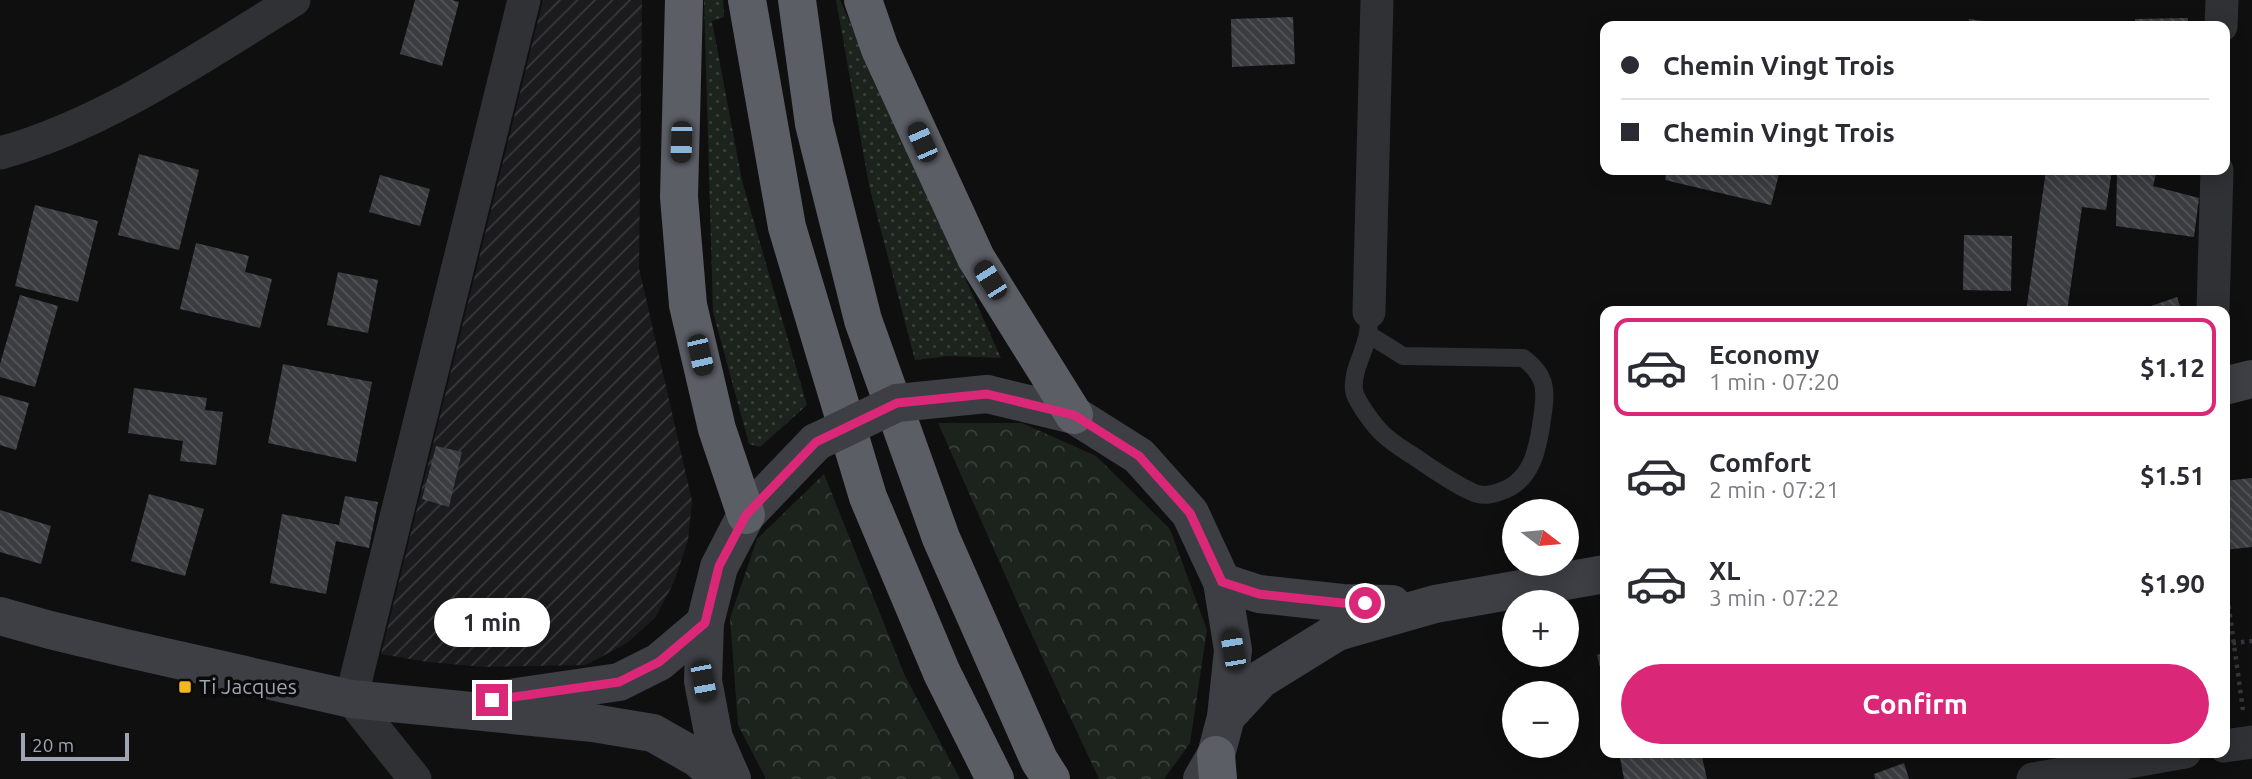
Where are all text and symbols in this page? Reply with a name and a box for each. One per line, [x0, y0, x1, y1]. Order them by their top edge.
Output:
text: Chemin Vingt Trois [1663, 51, 1895, 80]
text: Chemin Vingt Trois [1663, 118, 1895, 147]
car [904, 119, 941, 165]
car [670, 121, 693, 163]
car [970, 257, 1011, 303]
car [686, 332, 715, 378]
icon: car [1625, 336, 1688, 399]
text: Economy [1709, 340, 1819, 369]
text: $1.12 [2140, 353, 2205, 382]
text: 1 min · 07:20 [1709, 369, 1840, 394]
icon: car [1625, 444, 1688, 507]
text: Comfort [1709, 448, 1812, 477]
text: $1.51 [2140, 461, 2205, 490]
text: 2 min · 07:21 [1709, 477, 1840, 502]
north arrow [1502, 499, 1578, 576]
map controls [1502, 499, 1579, 758]
icon: car [1625, 552, 1688, 615]
text: XL [1709, 556, 1740, 585]
text: $1.90 [2140, 569, 2205, 598]
text: 3 min · 07:22 [1709, 585, 1840, 610]
route start [1349, 587, 1381, 619]
button: + [1502, 590, 1579, 667]
callout: 1 min [434, 598, 550, 648]
text: 1 min [463, 610, 521, 635]
car [1220, 627, 1247, 673]
car [689, 658, 718, 704]
button: Confirm [1621, 664, 2209, 744]
place label: Ti Jacques [199, 674, 297, 698]
marker: Ti Jacques [177, 679, 193, 695]
button: − [1502, 681, 1579, 758]
route end [476, 684, 508, 716]
scale bar [21, 730, 130, 762]
text: 20 m [32, 734, 74, 756]

